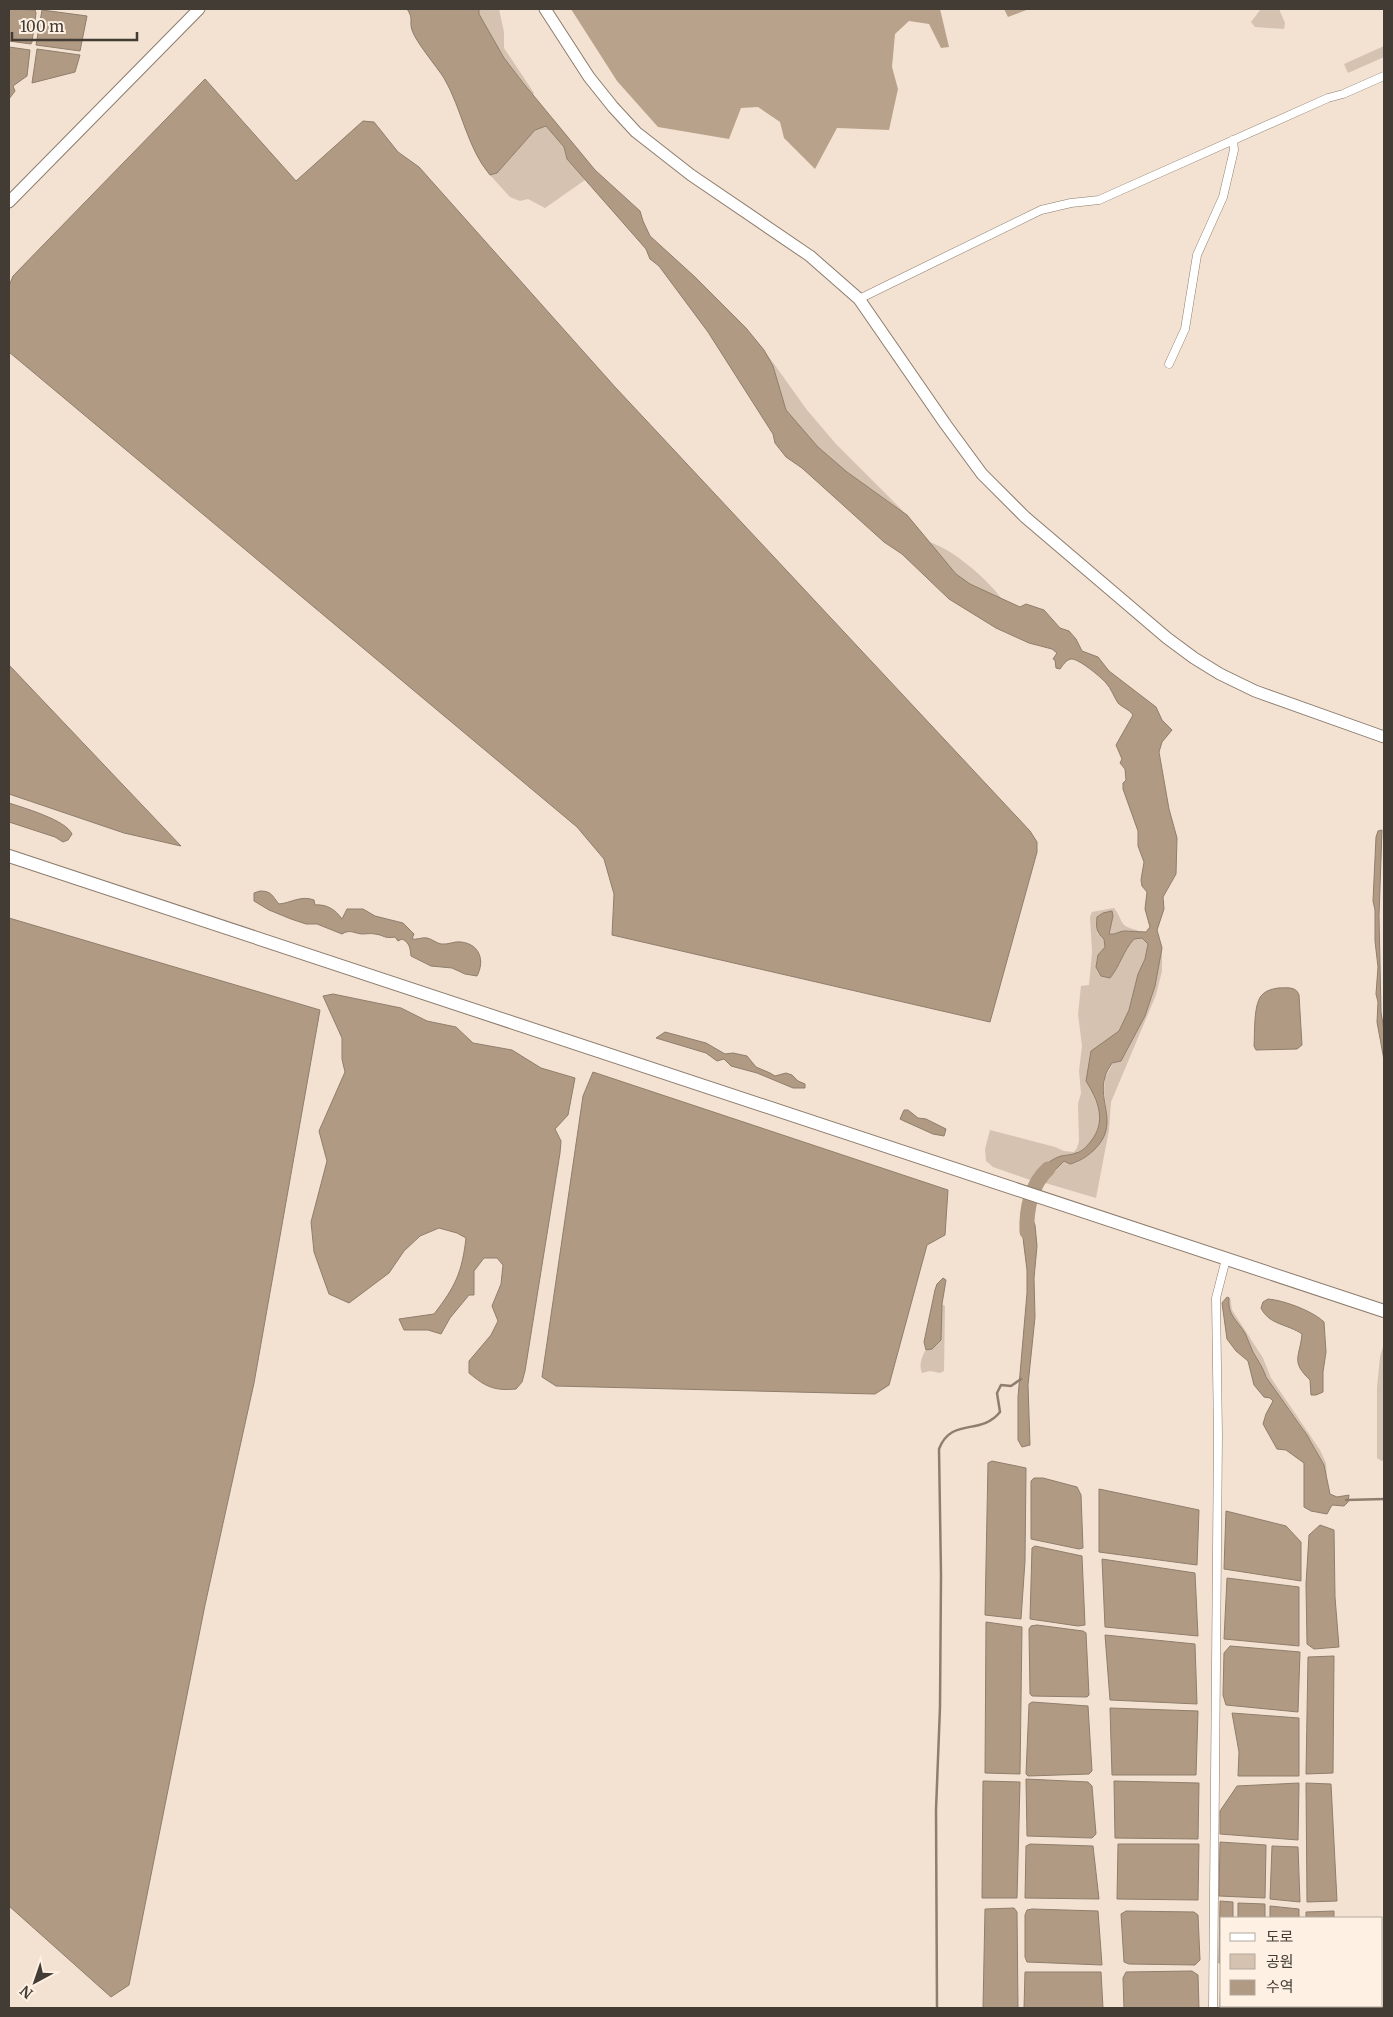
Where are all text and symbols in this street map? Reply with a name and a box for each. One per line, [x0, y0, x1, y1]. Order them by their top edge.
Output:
scale bar [12, 10, 138, 42]
text: 100 m [20, 17, 64, 36]
legend [1220, 1917, 1383, 2007]
text: 도로 [1266, 1927, 1294, 1946]
text: 공원 [1266, 1952, 1294, 1971]
north arrow [10, 1957, 60, 2007]
text: 수역 [1266, 1977, 1294, 1996]
text: N [17, 1982, 37, 2002]

